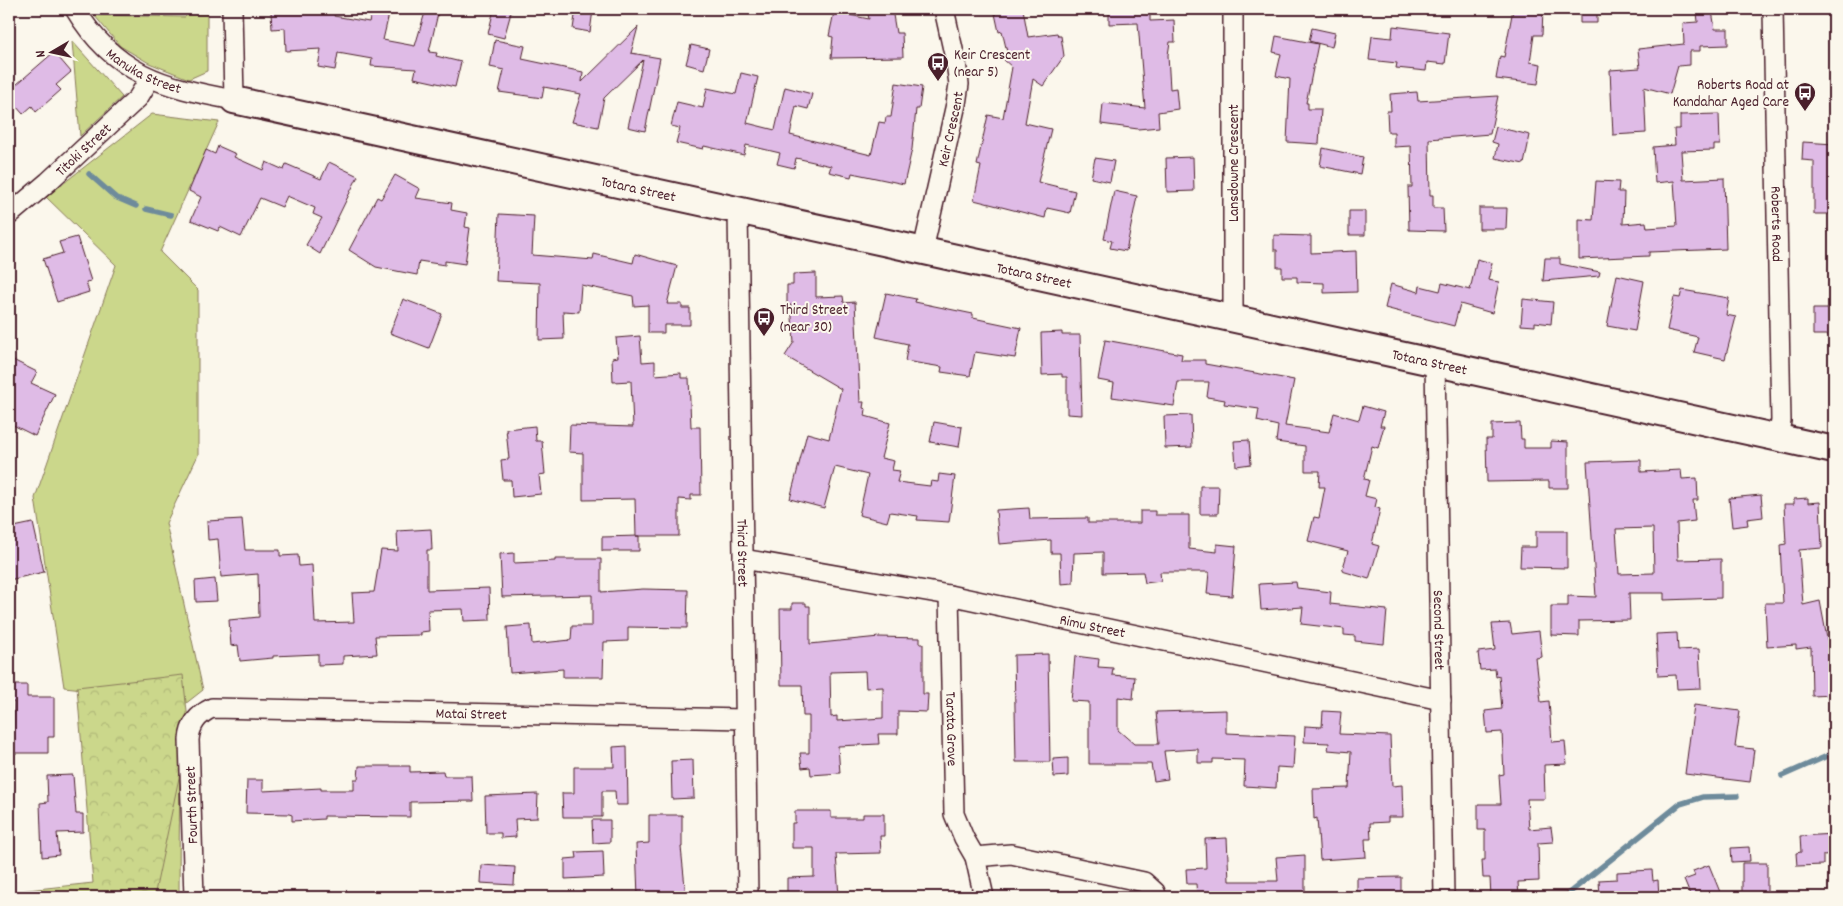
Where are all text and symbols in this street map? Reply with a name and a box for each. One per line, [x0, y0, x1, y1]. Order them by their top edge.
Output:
north arrow [28, 28, 78, 78]
street label: Manuka Street [100, 44, 184, 101]
place label: Keir Crescent (near 5) [954, 45, 1031, 84]
text: N [31, 49, 52, 59]
bus stop icon: Keir Crescent (near 5) [926, 51, 950, 82]
place label: Roberts Road at Kandahar Aged Care [1673, 75, 1789, 114]
bus stop icon: Roberts Road at Kandahar Aged Care [1793, 81, 1817, 112]
street label: Keir Crescent [933, 90, 971, 169]
street label: Lansdowne Crescent [1224, 104, 1246, 222]
street label: Titoki Street [51, 119, 118, 183]
street label: Totara Street [598, 172, 678, 209]
street label: Roberts Road [1763, 186, 1787, 262]
street label: Totara Street [994, 258, 1074, 296]
place label: Third Street (near 30) [780, 300, 849, 339]
bus stop icon: Third Street (near 30) [752, 306, 776, 337]
street label: Totara Street [1390, 345, 1469, 383]
street label: Third Street [729, 519, 752, 588]
street label: Second Street [1426, 590, 1449, 671]
street label: Rimu Street [1057, 610, 1128, 645]
street label: Tarata Grove [938, 692, 962, 767]
street label: Matai Street [435, 704, 507, 727]
street label: Fourth Street [181, 765, 205, 844]

